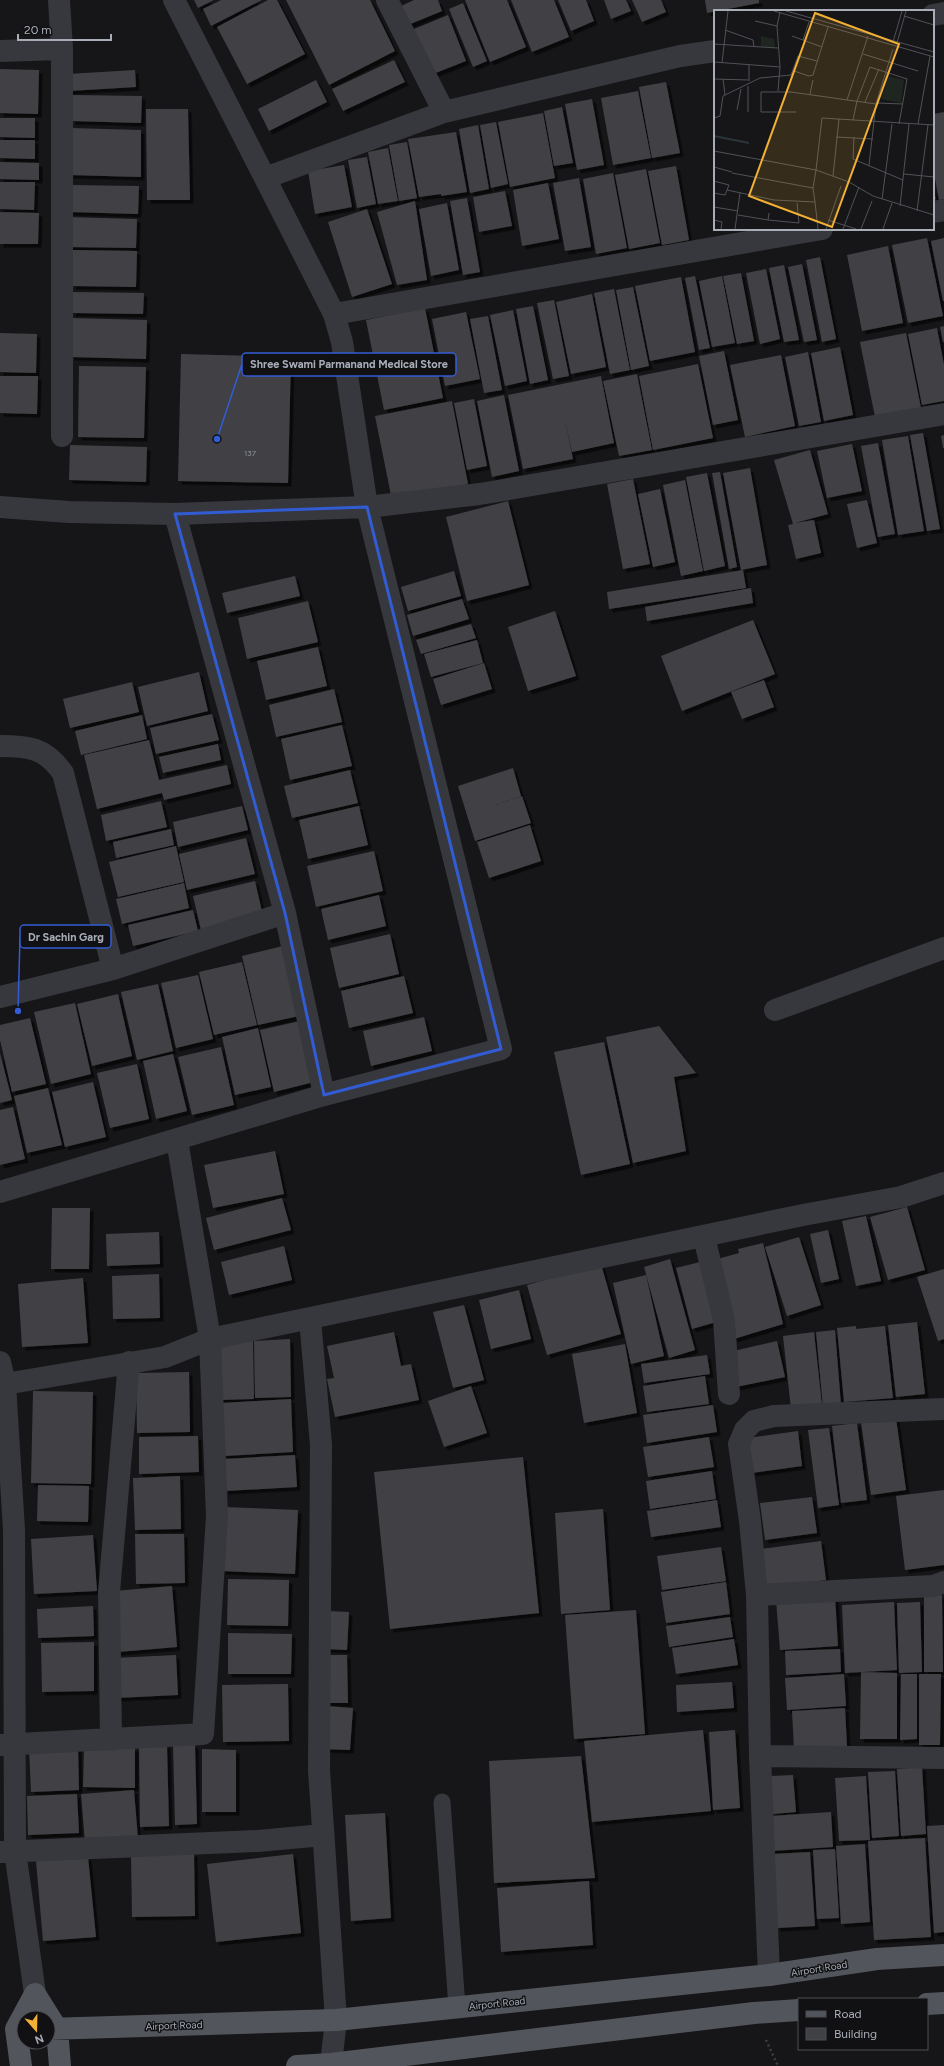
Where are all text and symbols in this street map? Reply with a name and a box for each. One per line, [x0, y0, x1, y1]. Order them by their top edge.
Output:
inset map [714, 10, 934, 230]
scale bar [18, 16, 111, 42]
text: 20 m [24, 23, 52, 37]
callout: Shree Swami Parmanand Medical Store [242, 353, 456, 376]
text: Shree Swami Parmanand Medical Store [250, 358, 448, 371]
house number: 137 [244, 448, 257, 458]
callout: Dr Sachin Garg [20, 925, 111, 948]
text: Dr Sachin Garg [28, 931, 104, 944]
street label: Airport Road [790, 1958, 848, 1979]
street label: Airport Road [468, 1994, 526, 2013]
legend [798, 1998, 928, 2050]
text: Road [834, 2007, 862, 2021]
north arrow [16, 2010, 56, 2050]
street label: Airport Road [145, 2018, 203, 2033]
text: Building [834, 2027, 877, 2041]
text: N [33, 2031, 45, 2046]

